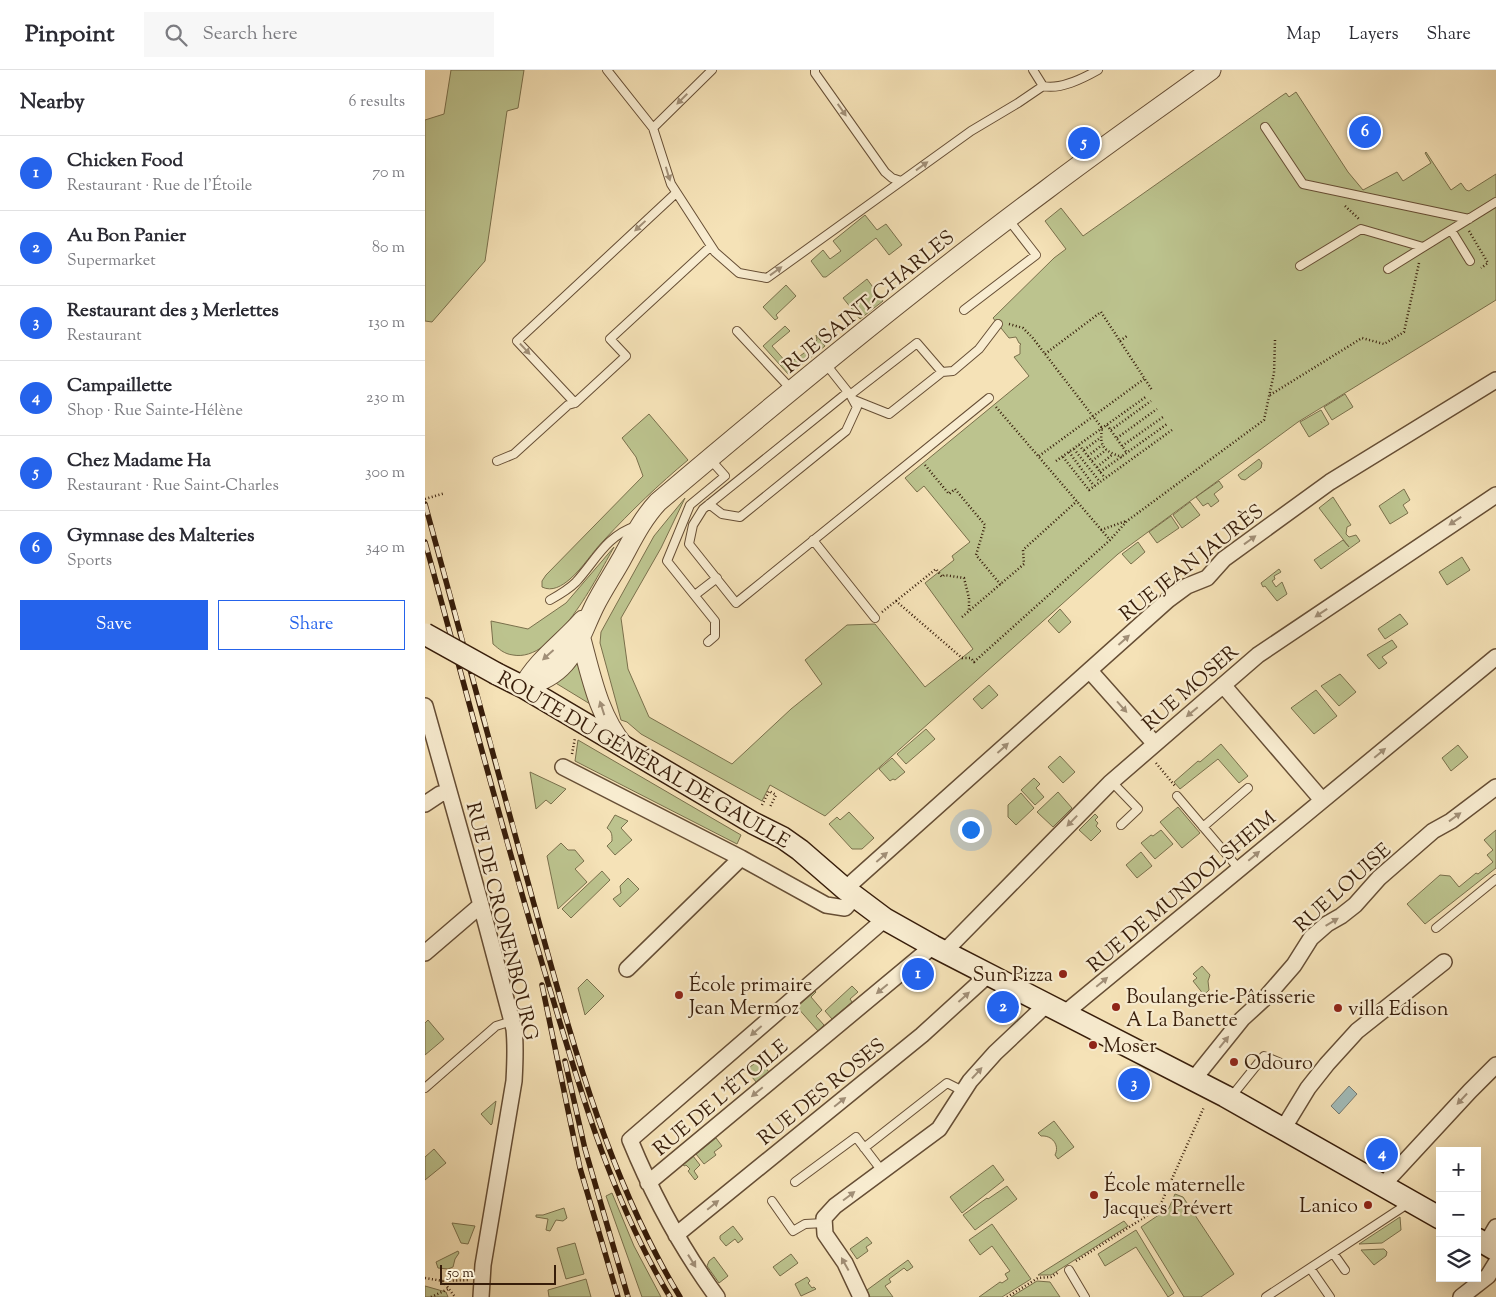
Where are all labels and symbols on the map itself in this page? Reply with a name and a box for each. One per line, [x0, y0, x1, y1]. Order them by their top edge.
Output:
one-way arrow [676, 92, 688, 104]
one-way arrow [837, 103, 847, 117]
pin: 6 [1349, 113, 1381, 151]
pin: 5 [1068, 124, 1100, 162]
one-way arrow [915, 161, 929, 171]
one-way arrow [664, 167, 672, 182]
one-way arrow [635, 220, 647, 232]
street label: RUE SAINT-CHARLES [777, 224, 962, 381]
one-way arrow [769, 266, 782, 277]
one-way arrow [519, 343, 531, 355]
street label: RUE JEAN JAURÈS [1114, 498, 1271, 629]
one-way arrow [1448, 516, 1462, 526]
one-way arrow [1243, 535, 1256, 546]
one-way arrow [1314, 608, 1328, 618]
one-way arrow [1117, 634, 1129, 646]
street label: RUE MOSER [1137, 638, 1247, 739]
one-way arrow [543, 649, 555, 661]
street label: ROUTE DU GÉNÉRAL DE GAULLE [491, 664, 795, 857]
one-way arrow [597, 700, 605, 715]
one-way arrow [1116, 701, 1127, 713]
one-way arrow [1186, 706, 1199, 717]
one-way arrow [996, 742, 1008, 754]
one-way arrow [1373, 747, 1386, 758]
street label: RUE DE CRONENBOURG [457, 799, 544, 1044]
street label: RUE DE MUNDOLSHEIM [1082, 805, 1283, 981]
one-way arrow [1448, 812, 1461, 823]
one-way arrow [1067, 815, 1079, 827]
your location [958, 817, 984, 843]
street label: RUE LOUISE [1289, 837, 1399, 940]
one-way arrow [875, 851, 888, 862]
one-way arrow [1248, 851, 1261, 862]
one-way arrow [1325, 917, 1338, 926]
pin: 1 [902, 955, 934, 993]
place label: Sun Pizza [972, 962, 1053, 991]
marker: Sun Pizza [1057, 968, 1069, 980]
place label: École primaire Jean Mermoz [688, 971, 812, 1024]
one-way arrow [1096, 977, 1108, 988]
one-way arrow [875, 983, 888, 994]
place label: Boulangerie-Pâtisserie A La Banette [1126, 984, 1316, 1036]
pin: 2 [987, 988, 1019, 1026]
marker: École primaire Jean Mermoz [673, 989, 685, 1001]
one-way arrow [957, 991, 969, 1003]
place label: villa Edison [1348, 996, 1449, 1025]
marker: Boulangerie-Pâtisserie A La Banette [1110, 1001, 1122, 1013]
marker: villa Edison [1332, 1002, 1344, 1014]
one-way arrow [749, 1026, 762, 1037]
street label: RUE DES ROSES [753, 1032, 893, 1154]
street label: RUE DE L'ÉTOILE [647, 1033, 796, 1164]
place label: Moser [1103, 1033, 1157, 1062]
one-way arrow [1218, 1035, 1229, 1048]
marker: Moser [1087, 1039, 1099, 1051]
place label: Odouro [1244, 1050, 1313, 1079]
marker: Odouro [1228, 1056, 1240, 1068]
pin: 3 [1118, 1065, 1150, 1103]
one-way arrow [971, 1067, 983, 1079]
one-way arrow [750, 1087, 763, 1098]
one-way arrow [1456, 1093, 1468, 1105]
one-way arrow [833, 1097, 846, 1108]
pin: 4 [1366, 1135, 1398, 1173]
place label: École maternelle Jacques Prévert [1103, 1171, 1245, 1224]
marker: École maternelle Jacques Prévert [1088, 1189, 1100, 1201]
one-way arrow [842, 1191, 856, 1201]
place label: Lanico [1299, 1193, 1358, 1222]
one-way arrow [707, 1199, 720, 1210]
marker: Lanico [1362, 1199, 1374, 1211]
one-way arrow [687, 1255, 697, 1268]
one-way arrow [841, 1257, 849, 1272]
scale bar [440, 1262, 556, 1285]

